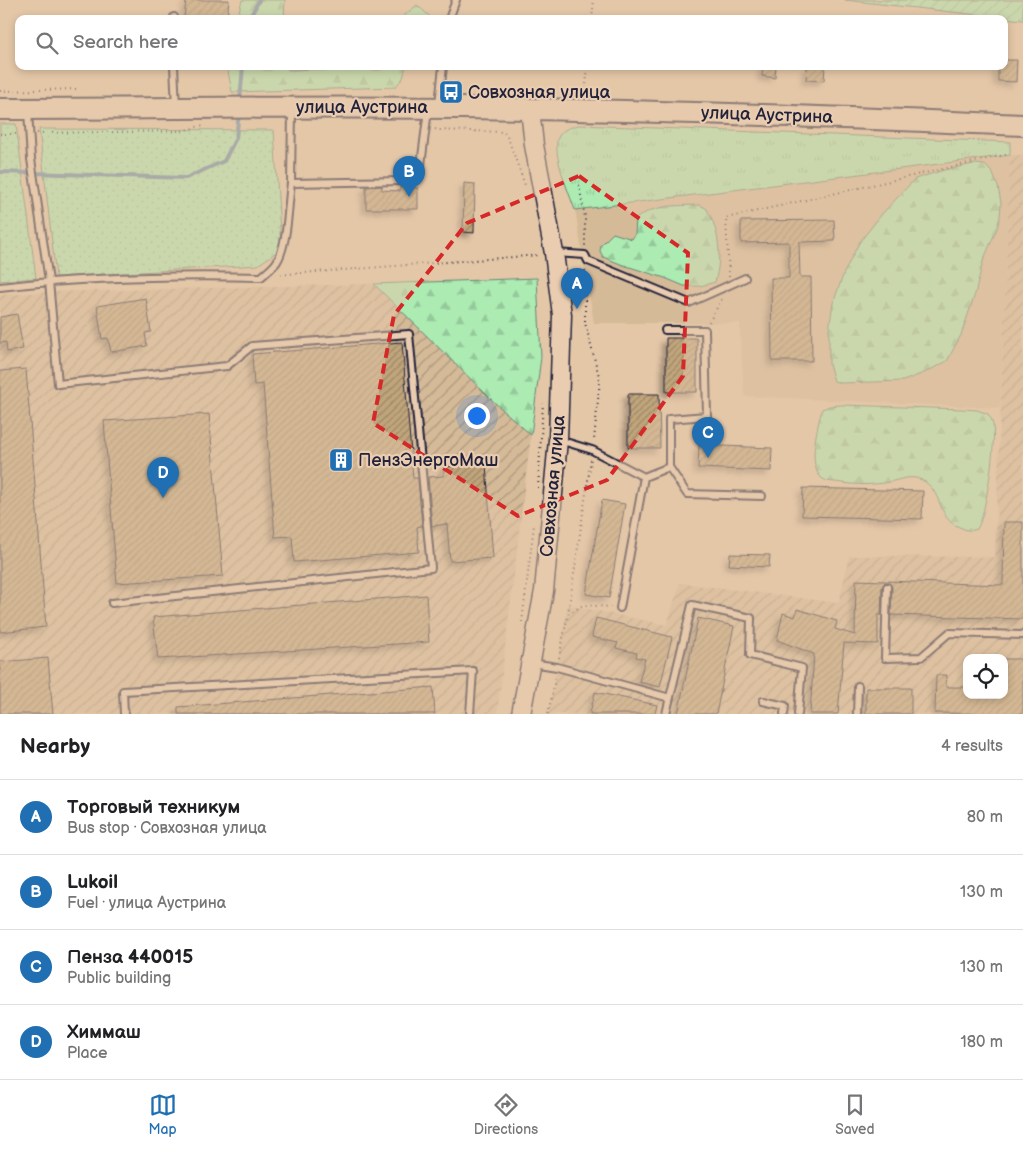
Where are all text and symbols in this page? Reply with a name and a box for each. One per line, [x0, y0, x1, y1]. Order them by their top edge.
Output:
search box [15, 15, 1008, 70]
icon: search [33, 29, 61, 57]
text: Search here [73, 31, 178, 54]
bus stop icon: Совхозная улица [438, 79, 464, 105]
place label: Совхозная улица [468, 82, 611, 103]
street label: улица Аустрина [296, 97, 428, 118]
street label: улица Аустрина [701, 102, 834, 128]
pin: B [393, 156, 425, 197]
pin: A [561, 268, 593, 309]
your location [464, 403, 490, 429]
street label: Совхозная улица [536, 414, 570, 558]
pin: C [692, 417, 724, 458]
building icon: ПензЭнергоМаш [328, 447, 354, 473]
place label: ПензЭнергоМаш [358, 450, 498, 471]
pin: D [147, 457, 179, 498]
map controls [963, 654, 1008, 699]
button: locate [963, 654, 1008, 699]
text: Nearby [20, 734, 90, 759]
text: 4 results [941, 737, 1003, 756]
text: Торговый техникум [67, 796, 240, 819]
text: A [31, 808, 41, 827]
text: 80 m [967, 808, 1003, 827]
text: Bus stop · Совхозная улица [67, 819, 267, 838]
text: Lukoil [67, 871, 118, 894]
text: B [30, 883, 42, 902]
text: 130 m [960, 883, 1003, 902]
text: Fuel · улица Аустрина [67, 894, 226, 913]
text: Пенза 440015 [67, 946, 193, 969]
text: C [30, 958, 42, 977]
text: 130 m [960, 958, 1003, 977]
text: Public building [67, 969, 171, 988]
text: Химмаш [67, 1021, 141, 1044]
text: D [30, 1033, 42, 1052]
text: 180 m [961, 1033, 1003, 1052]
text: Place [67, 1044, 108, 1063]
tab: Map [149, 1091, 177, 1138]
tab: Directions [474, 1091, 538, 1138]
tab: Saved [835, 1091, 874, 1138]

